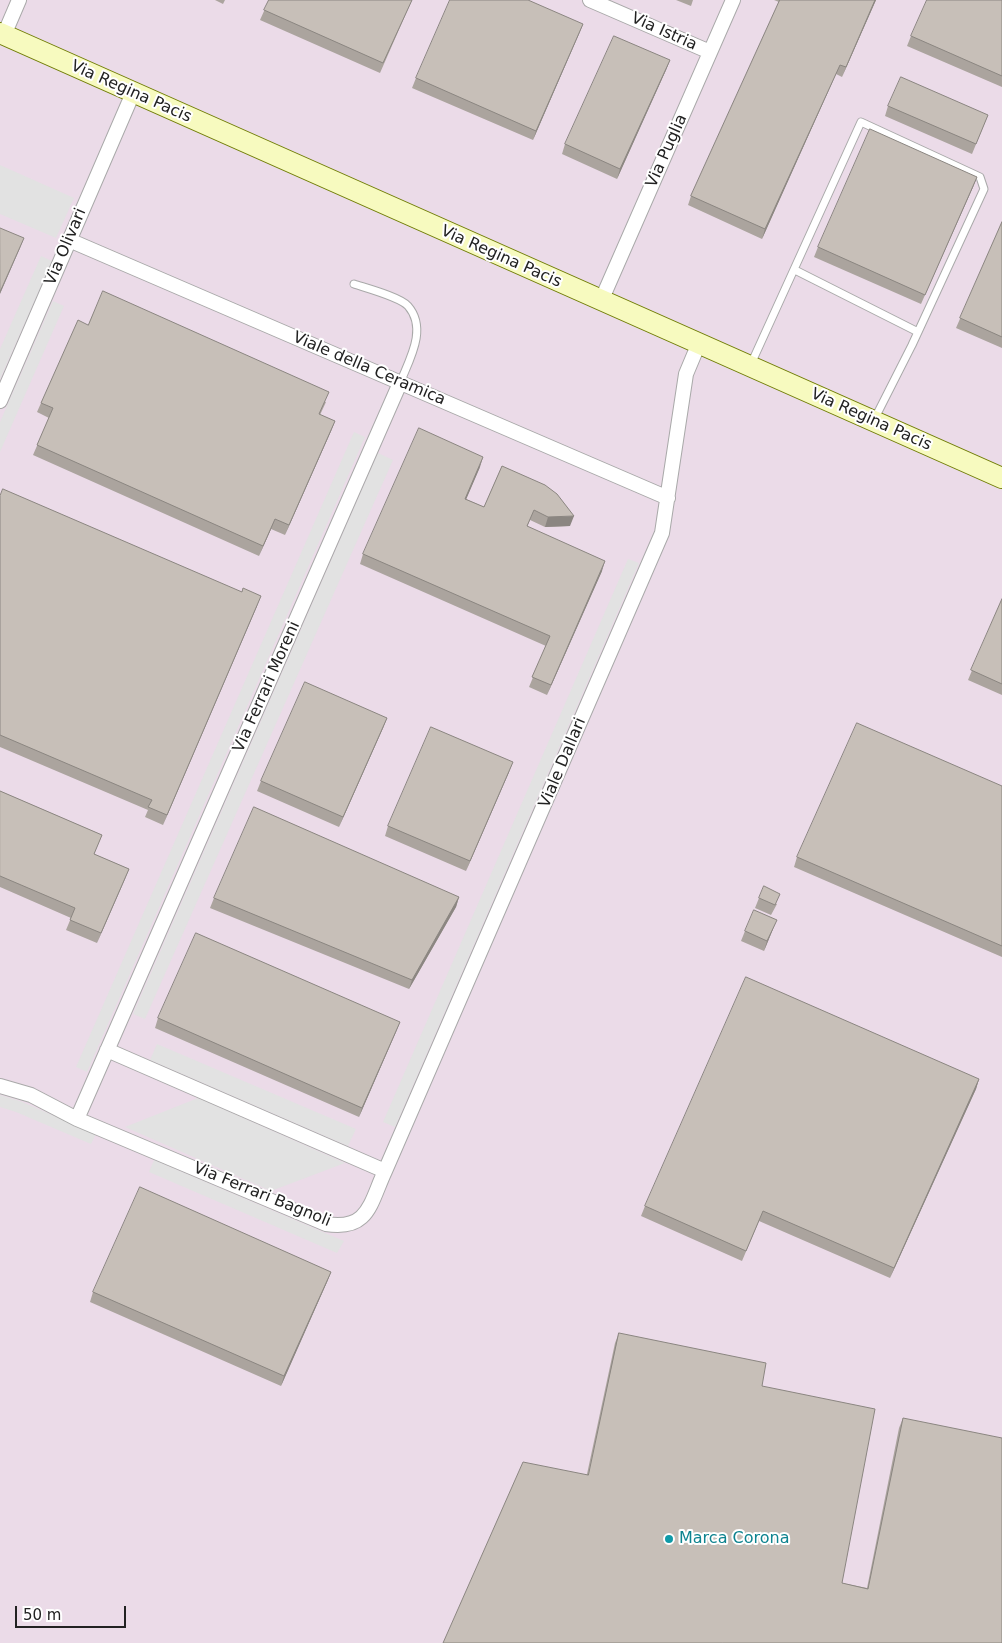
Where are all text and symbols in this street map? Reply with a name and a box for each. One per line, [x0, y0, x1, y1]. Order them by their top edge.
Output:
street label: Via Istria [628, 9, 700, 55]
street label: Via Regina Pacis [68, 57, 194, 127]
street label: Via Puglia [642, 111, 692, 191]
street label: Via Olivari [41, 206, 91, 288]
street label: Via Regina Pacis [438, 222, 564, 292]
street label: Viale della Ceramica [290, 328, 448, 410]
street label: Via Regina Pacis [808, 385, 934, 455]
street label: Via Ferrari Moreni [230, 619, 304, 755]
street label: Viale Dallari [535, 715, 591, 811]
street label: Via Ferrari Bagnoli [190, 1159, 334, 1231]
place label: Marca Corona [679, 1529, 789, 1549]
marker: Marca Corona [663, 1533, 675, 1545]
scale bar [18, 1596, 129, 1628]
text: 50 m [23, 1606, 61, 1624]

